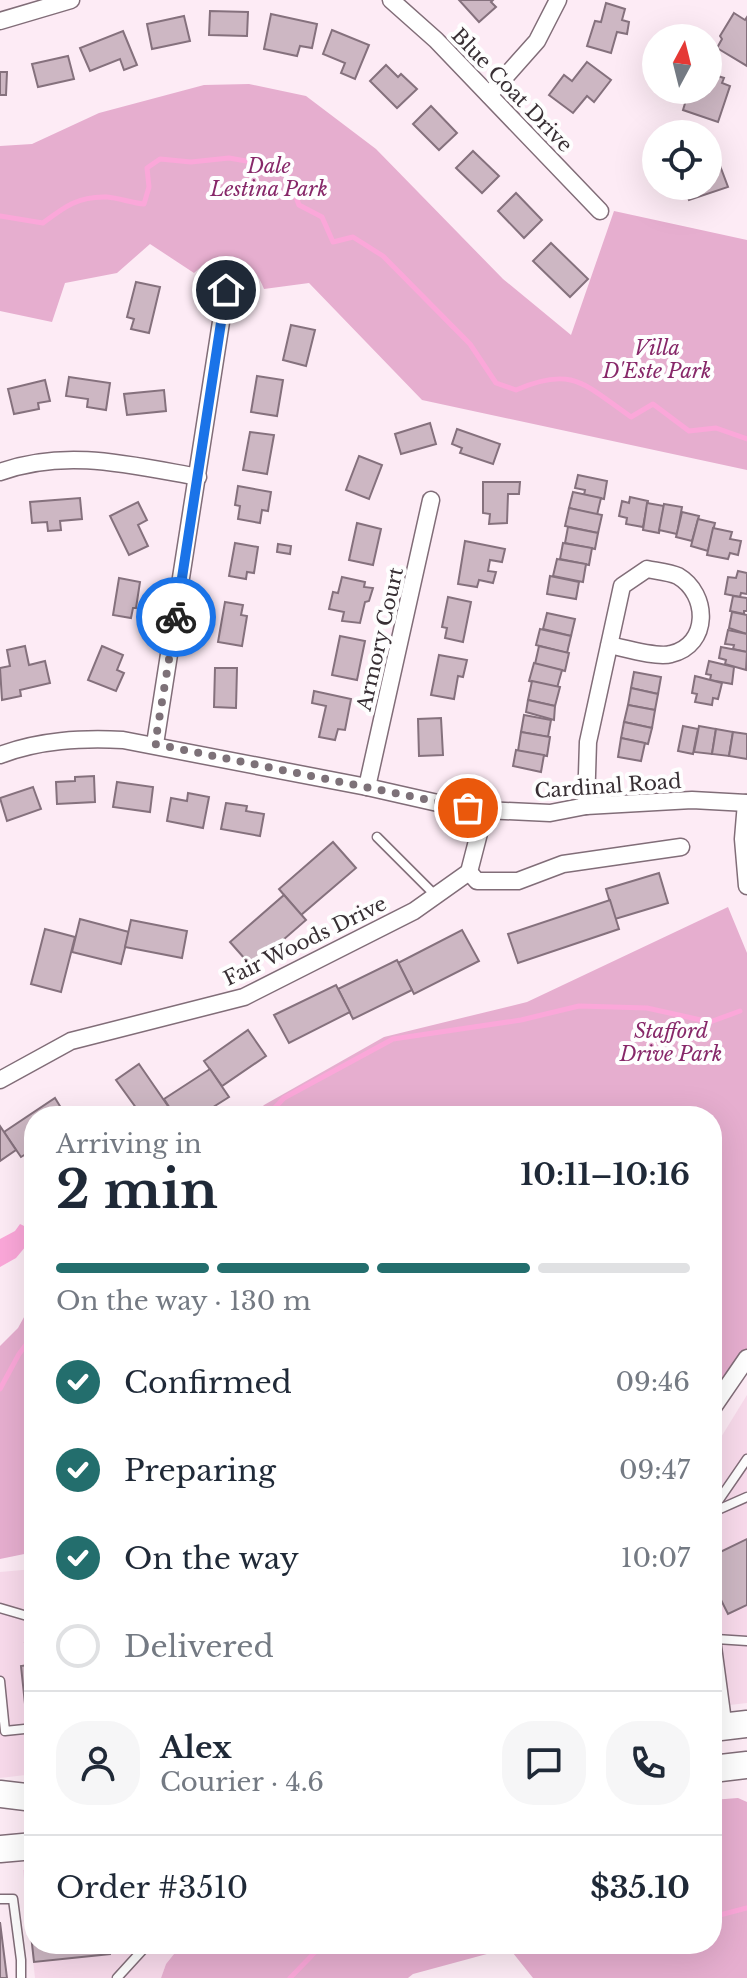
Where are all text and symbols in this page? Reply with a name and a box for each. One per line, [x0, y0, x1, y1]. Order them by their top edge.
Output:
street label: Blue Coat Drive [447, 23, 577, 157]
north arrow [642, 24, 722, 104]
map controls [642, 24, 722, 200]
button: locate [642, 120, 722, 200]
park label: Dale Lestina Park [209, 154, 328, 201]
pin [192, 256, 260, 324]
icon: home [204, 268, 248, 312]
park label: Villa D'Este Park [602, 336, 711, 383]
street label: Armory Court [352, 564, 408, 714]
courier [136, 577, 216, 657]
icon: bike [154, 595, 198, 639]
street label: Cardinal Road [534, 769, 682, 803]
pin [434, 774, 502, 842]
icon: bag [446, 786, 490, 830]
street label: Fair Woods Drive [220, 891, 390, 991]
park label: Stafford Drive Park [619, 1019, 722, 1066]
text: Arriving in [56, 1128, 202, 1160]
text: 10:11–10:16 [520, 1156, 690, 1193]
text: 2 min [56, 1158, 218, 1222]
text: On the way · 130 m [56, 1285, 311, 1317]
icon: check [56, 1360, 100, 1404]
text: Confirmed [124, 1364, 292, 1401]
text: 09:46 [615, 1366, 690, 1398]
icon: check [56, 1448, 100, 1492]
text: Preparing [124, 1452, 276, 1489]
text: 09:47 [619, 1454, 690, 1486]
icon: check [56, 1536, 100, 1580]
text: On the way [124, 1540, 299, 1577]
text: 10:07 [621, 1542, 690, 1574]
text: Delivered [124, 1628, 274, 1665]
button: person [56, 1721, 140, 1805]
button: chat [502, 1721, 586, 1805]
button: phone [606, 1721, 690, 1805]
text: Alex [160, 1729, 232, 1766]
text: Courier · 4.6 [160, 1766, 324, 1798]
text: Order #3510 [56, 1869, 248, 1906]
text: $35.10 [590, 1869, 690, 1906]

